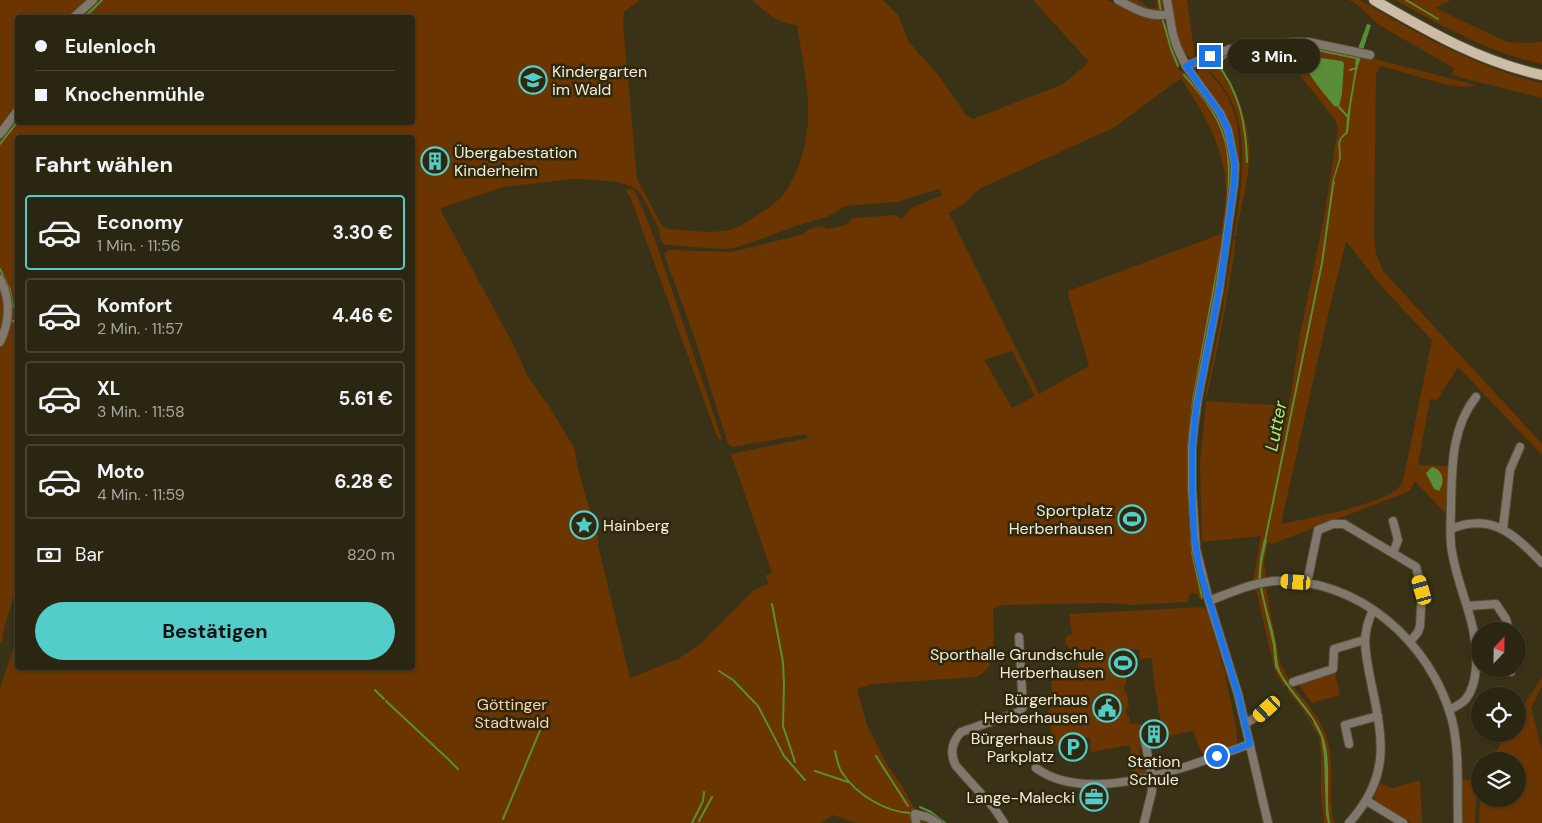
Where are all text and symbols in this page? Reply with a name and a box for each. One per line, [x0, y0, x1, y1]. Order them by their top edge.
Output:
text: Eulenloch [65, 34, 156, 59]
callout: 3 Min. [1228, 38, 1320, 74]
route end [1199, 45, 1221, 67]
text: 3 Min. [1251, 46, 1297, 67]
place label: Kindergarten im Wald [552, 61, 647, 100]
school or university icon: Kindergarten im Wald [518, 65, 548, 95]
text: Knochenmühle [65, 82, 205, 107]
place label: Übergabestation Kinderheim [454, 142, 577, 181]
building icon: Übergabestation Kinderheim [420, 146, 450, 176]
text: Fahrt wählen [35, 150, 173, 179]
icon: car [37, 210, 82, 255]
text: Economy [97, 210, 184, 235]
text: 3.30 € [332, 220, 393, 245]
text: 1 Min. · 11:56 [97, 235, 181, 256]
icon: car [37, 293, 82, 338]
text: Komfort [97, 293, 172, 318]
text: 4.46 € [332, 303, 393, 328]
text: 2 Min. · 11:57 [97, 318, 183, 339]
icon: car [37, 376, 82, 421]
text: XL [97, 376, 120, 401]
text: 5.61 € [339, 386, 393, 411]
water label: Lutter [1259, 398, 1293, 453]
text: 3 Min. · 11:58 [97, 401, 185, 422]
icon: car [37, 459, 82, 504]
text: Moto [97, 459, 145, 484]
text: 6.28 € [334, 469, 393, 494]
text: 4 Min. · 11:59 [97, 484, 185, 505]
place label: Sportplatz Herberhausen [1009, 500, 1113, 539]
sports icon: Sportplatz Herberhausen [1117, 504, 1147, 534]
place icon: Hainberg [569, 510, 599, 540]
place label: Hainberg [603, 515, 669, 536]
icon: cash [35, 541, 63, 569]
text: Bar [75, 542, 104, 567]
text: 820 m [347, 544, 395, 565]
car [1280, 573, 1311, 591]
car [1410, 574, 1433, 606]
button: Bestätigen [35, 602, 395, 660]
north arrow [1471, 622, 1526, 678]
map controls [1471, 622, 1526, 807]
place label: Sporthalle Grundschule Herberhausen [930, 644, 1104, 683]
sports icon: Sporthalle Grundschule Herberhausen [1108, 648, 1138, 678]
button: locate [1471, 687, 1526, 742]
place label: Bürgerhaus Herberhausen [984, 689, 1088, 728]
public building icon: Bürgerhaus Herberhausen [1092, 693, 1122, 723]
car [1250, 693, 1283, 725]
park label: Göttinger Stadtwald [475, 694, 549, 733]
building icon: Station Schule [1139, 719, 1169, 749]
place label: Bürgerhaus Parkplatz [971, 728, 1054, 767]
parking icon: Bürgerhaus Parkplatz [1058, 732, 1088, 762]
route start [1206, 745, 1228, 767]
place label: Station Schule [1128, 751, 1180, 790]
button: layers [1471, 752, 1526, 807]
office icon: Lange-Malecki [1079, 782, 1109, 812]
place label: Lange-Malecki [966, 787, 1075, 808]

